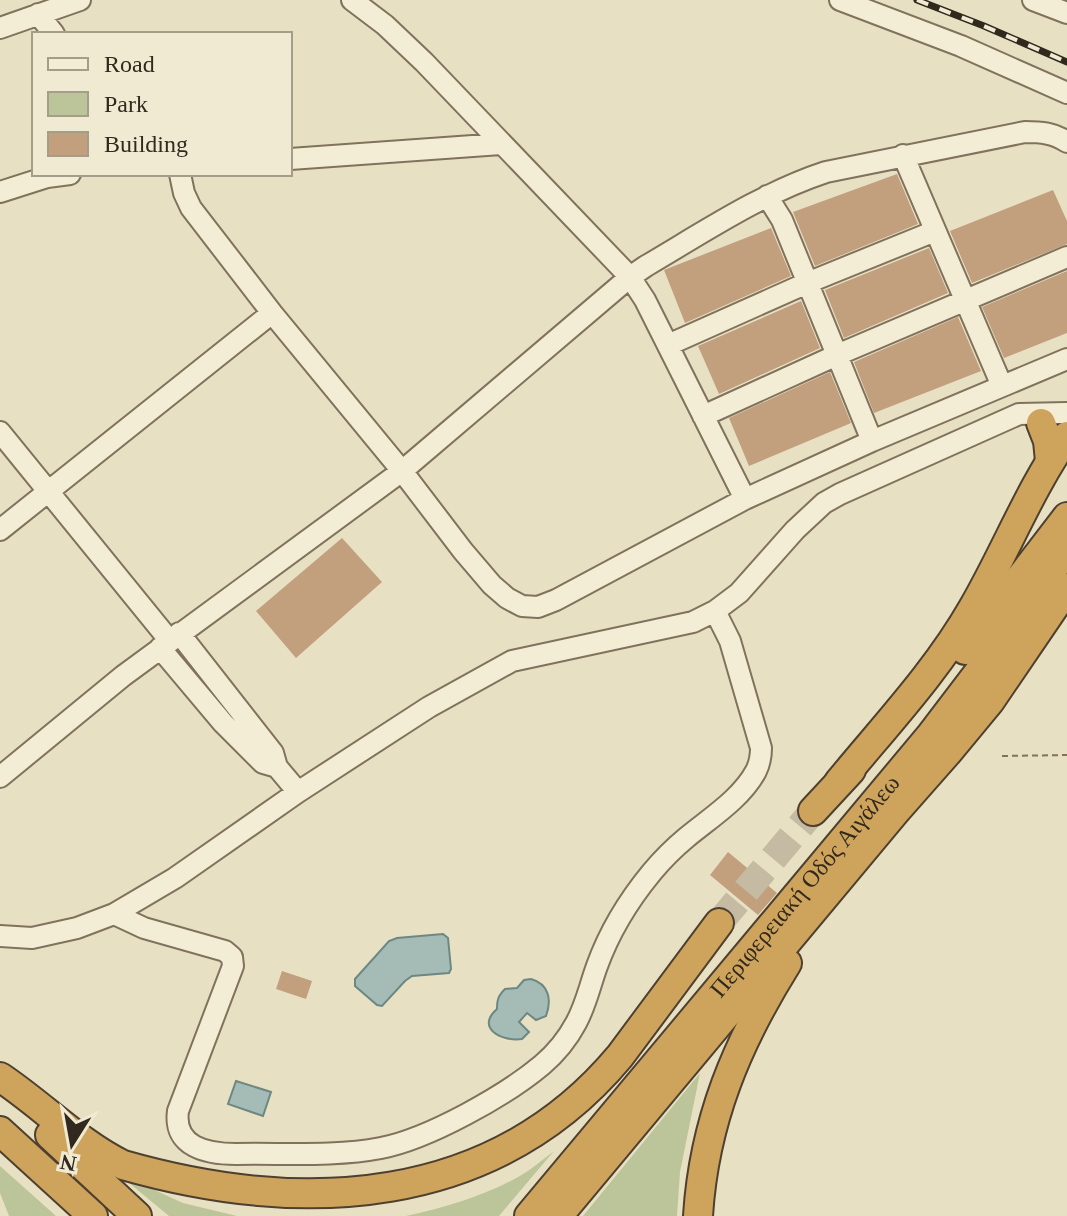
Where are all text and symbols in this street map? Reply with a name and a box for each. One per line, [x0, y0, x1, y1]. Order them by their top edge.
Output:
legend [32, 32, 292, 176]
text: Road [104, 51, 155, 77]
text: Park [104, 91, 148, 117]
text: Building [104, 131, 188, 157]
street label: Περιφερειακή Οδός Αιγάλεω [705, 770, 905, 1002]
north arrow [32, 1104, 112, 1184]
text: N [58, 1149, 78, 1177]

